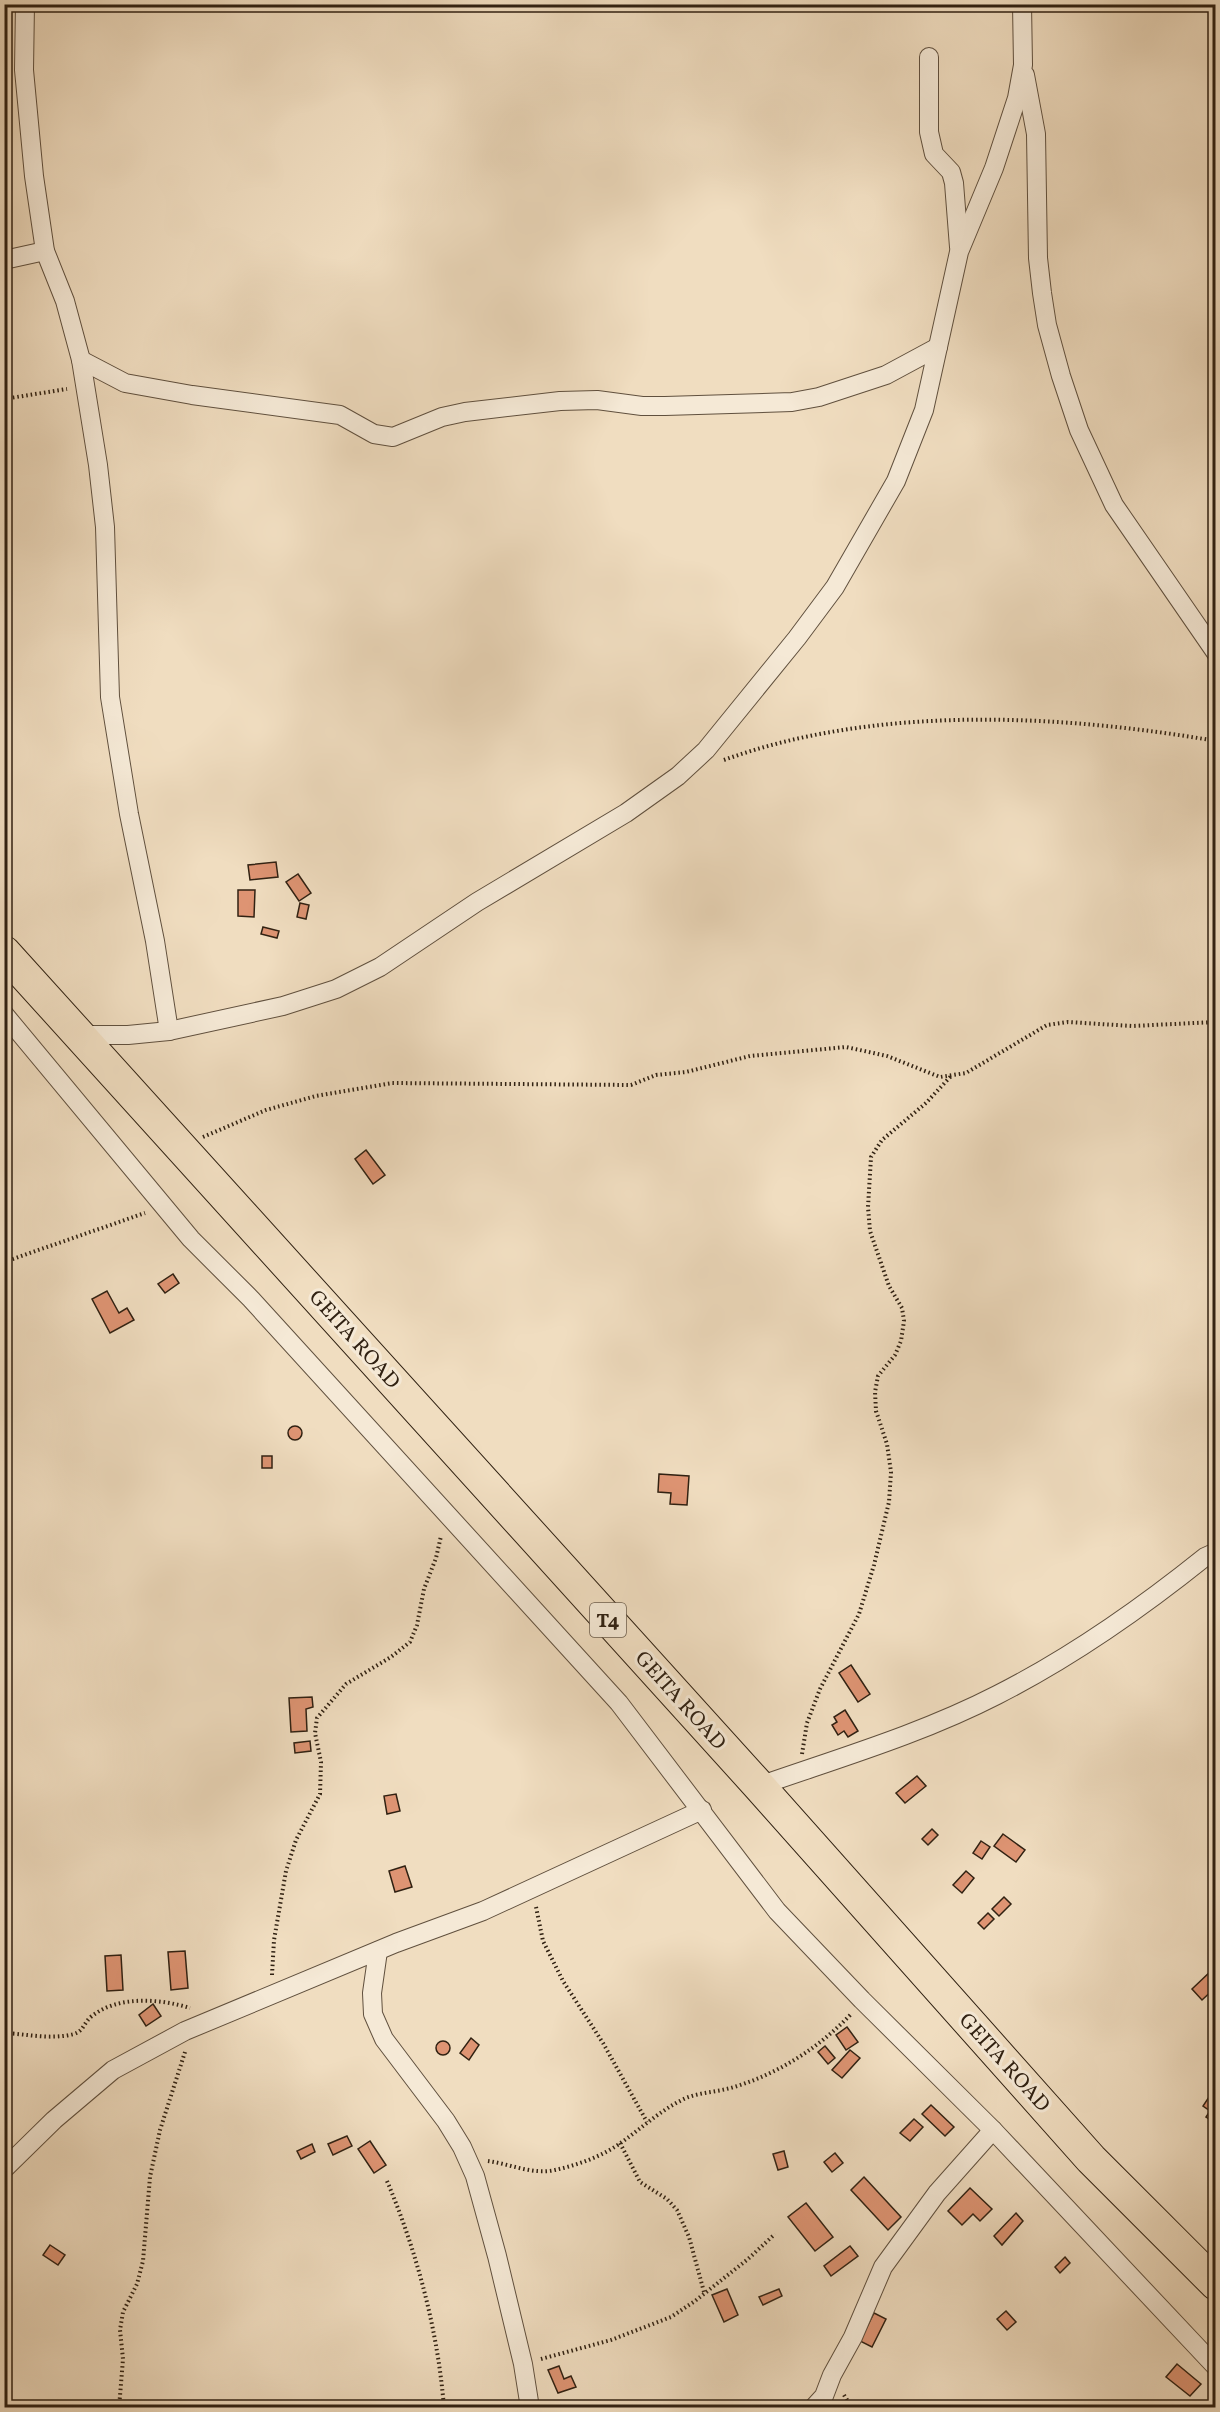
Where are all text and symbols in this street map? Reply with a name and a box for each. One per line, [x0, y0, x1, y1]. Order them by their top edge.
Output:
street label: GEITA ROAD [302, 1284, 406, 1396]
road number: T4 [590, 1603, 626, 1637]
street label: GEITA ROAD [628, 1645, 732, 1757]
street label: GEITA ROAD [952, 2007, 1056, 2119]

